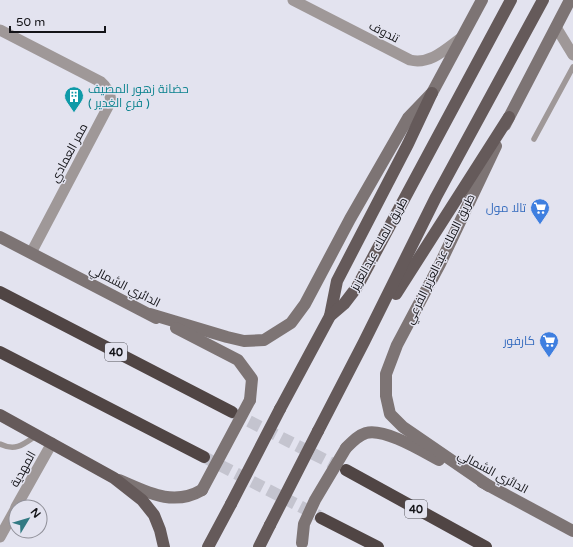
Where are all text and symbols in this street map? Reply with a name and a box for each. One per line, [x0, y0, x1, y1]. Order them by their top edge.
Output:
scale bar [10, 8, 105, 34]
text: 50 m [16, 15, 45, 29]
street label: تندوف [367, 18, 402, 46]
place label: حضانة زهور المصيف ( فرع الغدير ) [88, 82, 189, 111]
building icon: حضانة زهور المصيف ( فرع الغدير ) [63, 85, 85, 113]
street label: ممر العمادي [48, 121, 93, 186]
street label: طريق الملك عبدالعزيز الفرعي [402, 192, 480, 328]
street label: طريق الملك عبدالعزيز [347, 195, 410, 294]
supermarket icon: تالا مول [529, 197, 551, 225]
place label: تالا مول [486, 201, 527, 215]
street label: الدائري الشمالي [86, 262, 163, 313]
supermarket icon: كارفور [538, 330, 560, 358]
place label: كارفور [502, 334, 535, 348]
road number: 40 [105, 343, 127, 361]
street label: الدائري الشمالي [454, 448, 531, 499]
street label: المهدية [7, 449, 39, 489]
north arrow [8, 499, 48, 539]
road number: 40 [405, 500, 427, 518]
text: N [28, 506, 43, 521]

